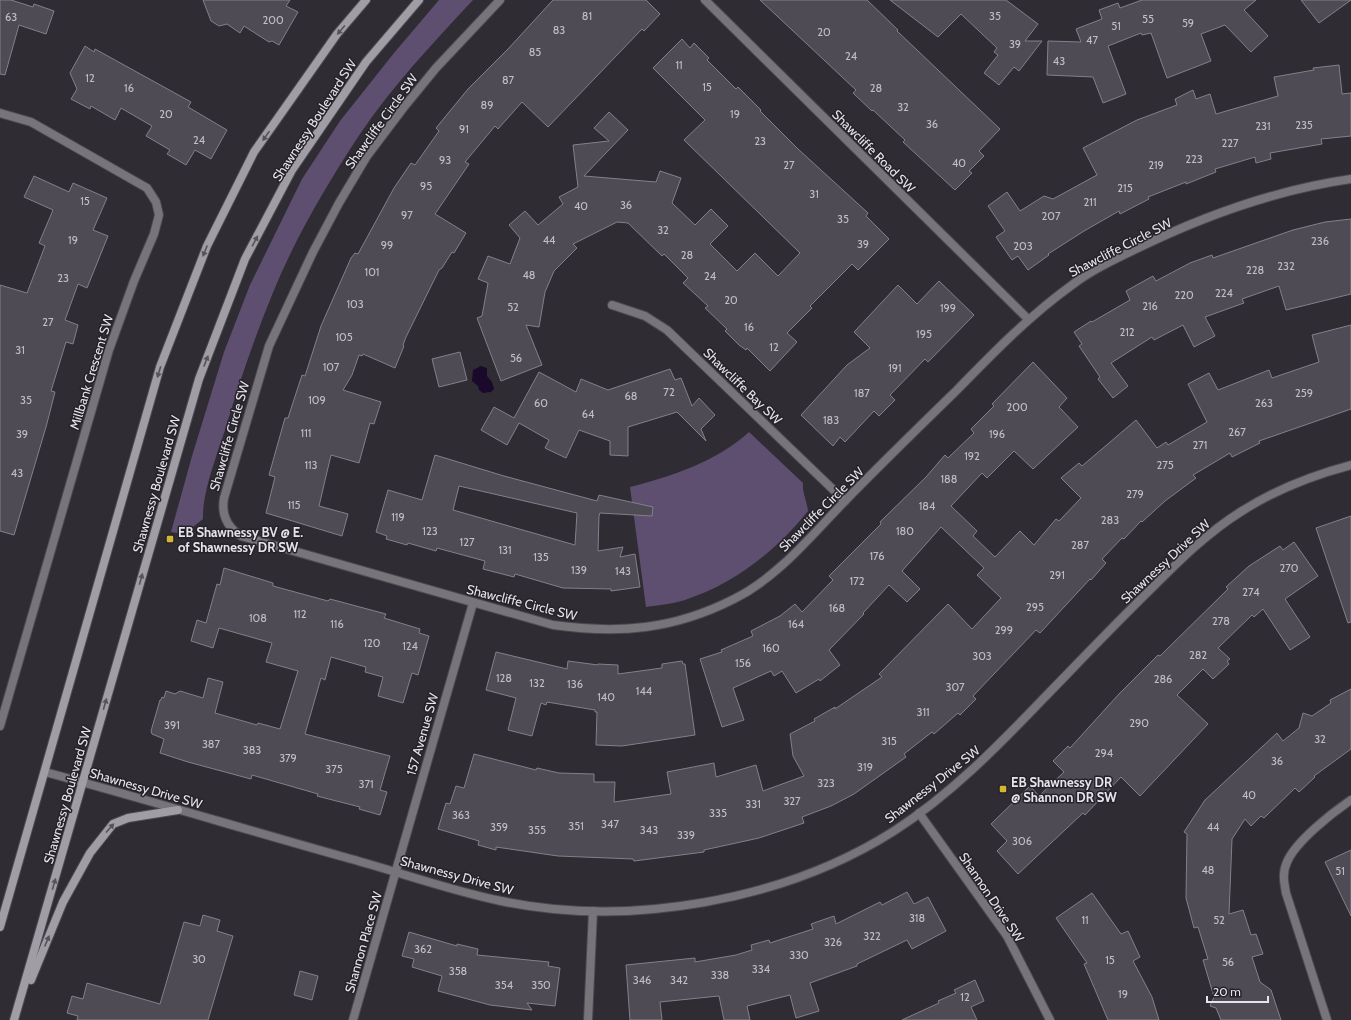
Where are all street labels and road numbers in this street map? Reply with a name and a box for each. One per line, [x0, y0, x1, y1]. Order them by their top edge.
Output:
street label: Shawnessy Boulevard SW [269, 55, 360, 184]
street label: Shawcliffe Circle SW [341, 70, 421, 172]
street label: Shawcliffe Road SW [829, 106, 919, 196]
street label: Shawcliffe Circle SW [1066, 214, 1175, 280]
street label: Millbank Crescent SW [66, 312, 116, 431]
street label: Shawcliffe Bay SW [700, 345, 786, 428]
street label: Shawcliffe Circle SW [206, 379, 252, 493]
street label: Shawnessy Boulevard SW [129, 413, 183, 554]
street label: Shawcliffe Circle SW [775, 463, 867, 555]
street label: Shawnessy Drive SW [1117, 515, 1213, 606]
street label: Shawcliffe Circle SW [465, 581, 580, 624]
street label: 157 Avenue SW [403, 690, 442, 777]
street label: Shawnessy Boulevard SW [40, 724, 94, 865]
street label: Shawnessy Drive SW [881, 741, 983, 826]
street label: Shawnessy Drive SW [88, 764, 205, 812]
street label: Shannon Drive SW [956, 849, 1028, 945]
street label: Shawnessy Drive SW [399, 852, 516, 898]
street label: Shannon Place SW [341, 889, 385, 994]

